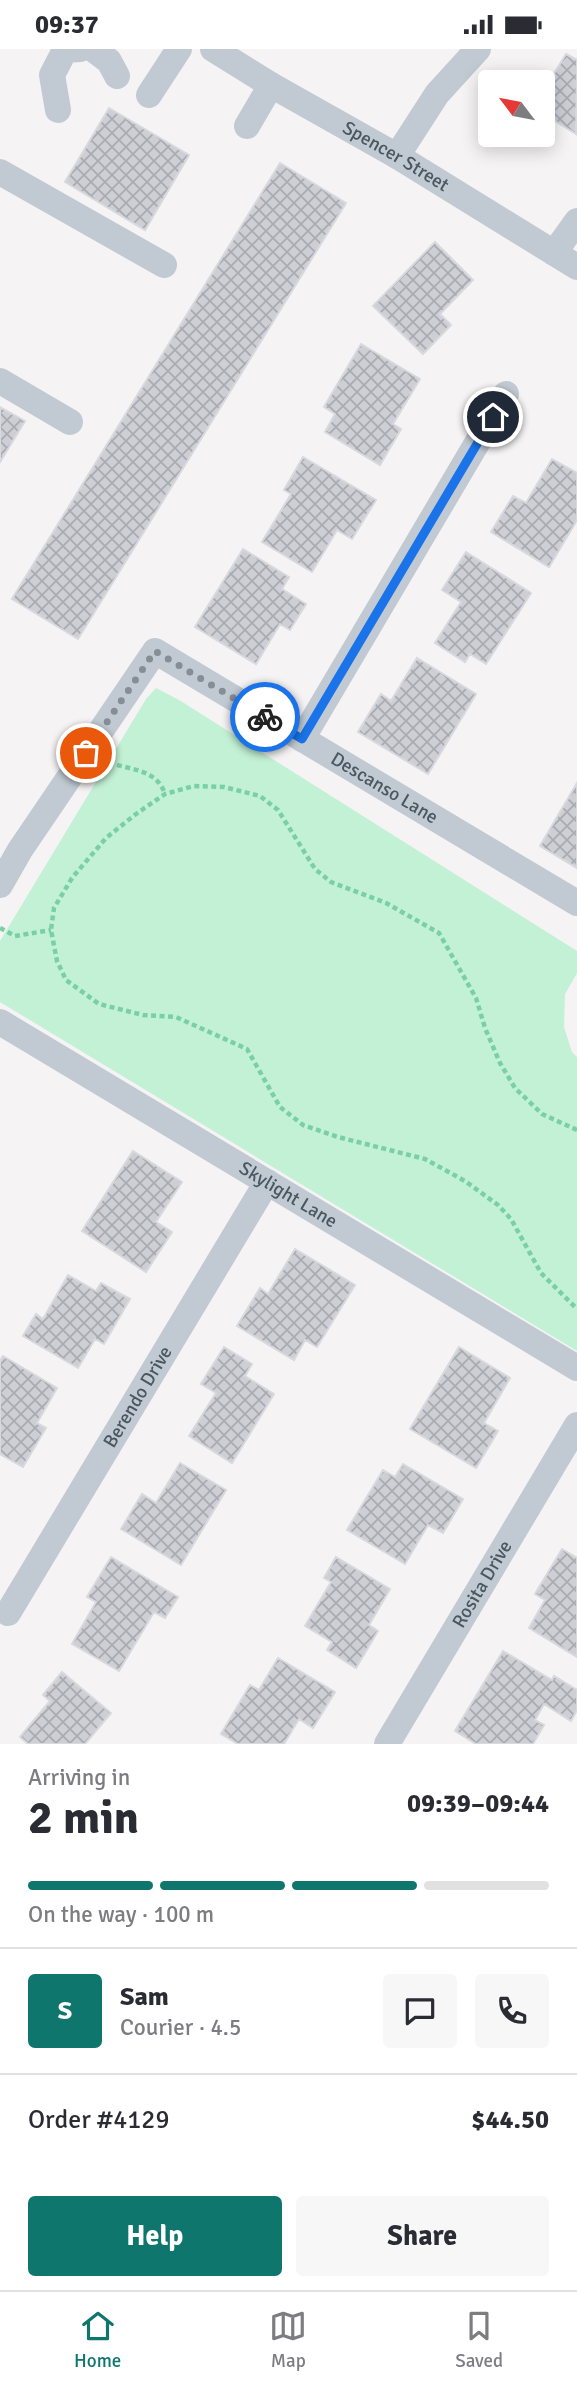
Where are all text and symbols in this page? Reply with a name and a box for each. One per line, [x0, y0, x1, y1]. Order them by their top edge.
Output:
text: 09:37 [35, 9, 99, 41]
north arrow [478, 70, 555, 147]
map controls [478, 70, 555, 147]
street label: Spencer Street [338, 116, 454, 197]
pin [463, 387, 523, 447]
icon: home [474, 398, 512, 436]
courier [230, 682, 300, 752]
icon: bike [246, 698, 284, 736]
pin [56, 723, 116, 783]
icon: bag [67, 734, 105, 772]
street label: Descanso Lane [326, 747, 442, 829]
street label: Skylight Lane [235, 1156, 342, 1233]
street label: Berendo Drive [98, 1342, 178, 1452]
street label: Rosita Drive [447, 1536, 517, 1632]
text: Arriving in [28, 1763, 130, 1792]
text: 09:39–09:44 [407, 1788, 549, 1820]
text: 2 min [28, 1790, 139, 1846]
text: On the way · 100 m [28, 1900, 214, 1929]
button: chat [383, 1974, 457, 2048]
button: phone [475, 1974, 549, 2048]
text: Sam [120, 1981, 169, 2013]
text: S [58, 1995, 72, 2027]
text: Courier · 4.5 [120, 2013, 241, 2042]
text: Order #4129 [28, 2104, 169, 2136]
text: $44.50 [471, 2104, 549, 2136]
button: Help [28, 2196, 282, 2276]
button: Share [296, 2196, 549, 2276]
tab: Home [74, 2307, 121, 2373]
tab: Map [269, 2307, 307, 2373]
tab: Saved [455, 2307, 503, 2373]

